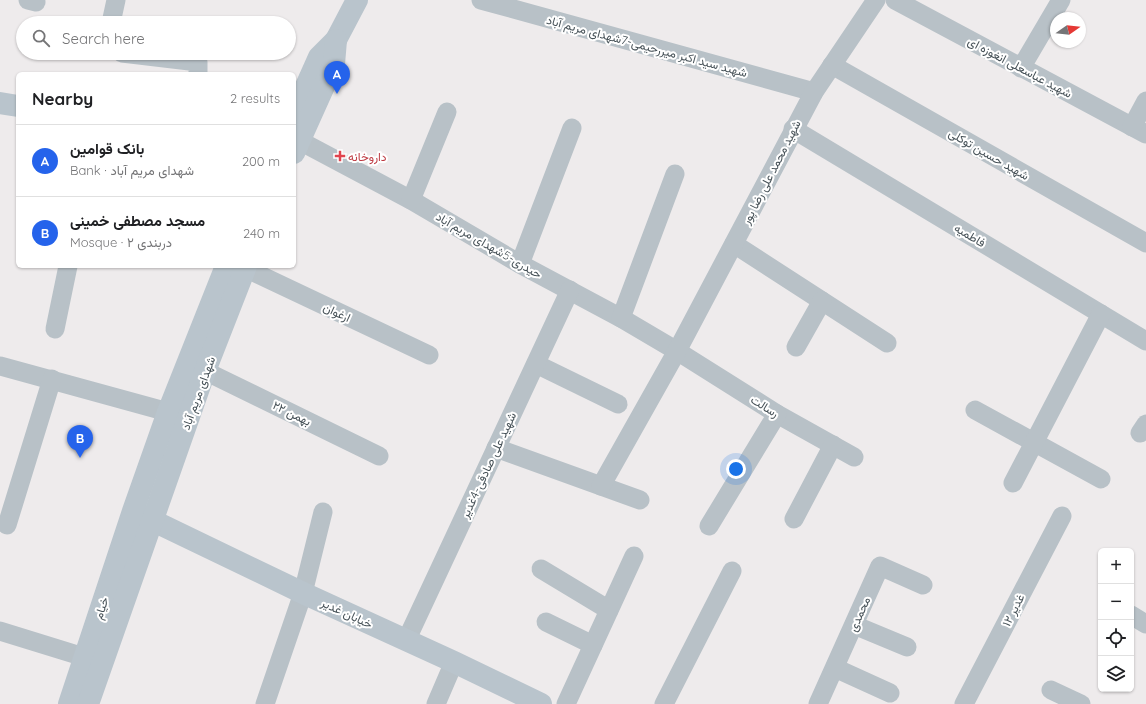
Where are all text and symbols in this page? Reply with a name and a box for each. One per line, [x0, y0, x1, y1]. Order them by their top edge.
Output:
street label: شهید سید اکبر میررحیمی-7شهدای مریم آباد [545, 12, 749, 81]
north arrow [1050, 12, 1086, 48]
search box [16, 16, 296, 60]
icon: search [30, 27, 52, 49]
text: Search here [62, 29, 145, 48]
street label: شهید عباسعلی انغوزه ای [965, 33, 1075, 102]
pin: A [324, 61, 350, 94]
text: Nearby [32, 88, 93, 109]
text: 2 results [230, 90, 280, 106]
street label: شهید محمد علی رضا پور [738, 117, 805, 228]
street label: شهید حسین توکلی [946, 125, 1032, 184]
text: بانک قوامین [70, 139, 144, 158]
place label: داروخانه [348, 149, 387, 165]
marker: داروخانه [335, 151, 345, 161]
text: A [41, 153, 49, 169]
text: 200 m [242, 153, 280, 169]
text: Bank · شهدای مریم آباد [70, 162, 194, 178]
street label: حیدری-5شهدای مریم آباد [433, 209, 545, 282]
text: مسجد مصطفی خمینی [70, 211, 205, 230]
street label: فاطمیه [952, 220, 988, 250]
text: B [41, 225, 49, 241]
text: 240 m [243, 225, 280, 241]
text: Mosque · دربندی ۲ [70, 234, 172, 250]
street label: ارغوان [321, 299, 353, 326]
street label: شهدای مریم آباد [178, 354, 219, 432]
street label: رسالت [748, 392, 782, 421]
street label: ۲۲ بهمن [270, 397, 314, 430]
street label: شهید علی صادقی-4غدیر [456, 410, 520, 522]
pin: B [67, 425, 93, 458]
your location [726, 459, 746, 479]
map controls [1098, 548, 1134, 692]
button: + [1098, 548, 1134, 584]
button: − [1098, 584, 1134, 620]
street label: غدیر ۱۲ [998, 591, 1028, 629]
street label: خیابان غدیر [318, 594, 375, 632]
street label: محمدی [845, 594, 874, 634]
street label: خیام [90, 595, 113, 621]
button: locate [1098, 620, 1134, 656]
button: layers [1098, 656, 1134, 692]

